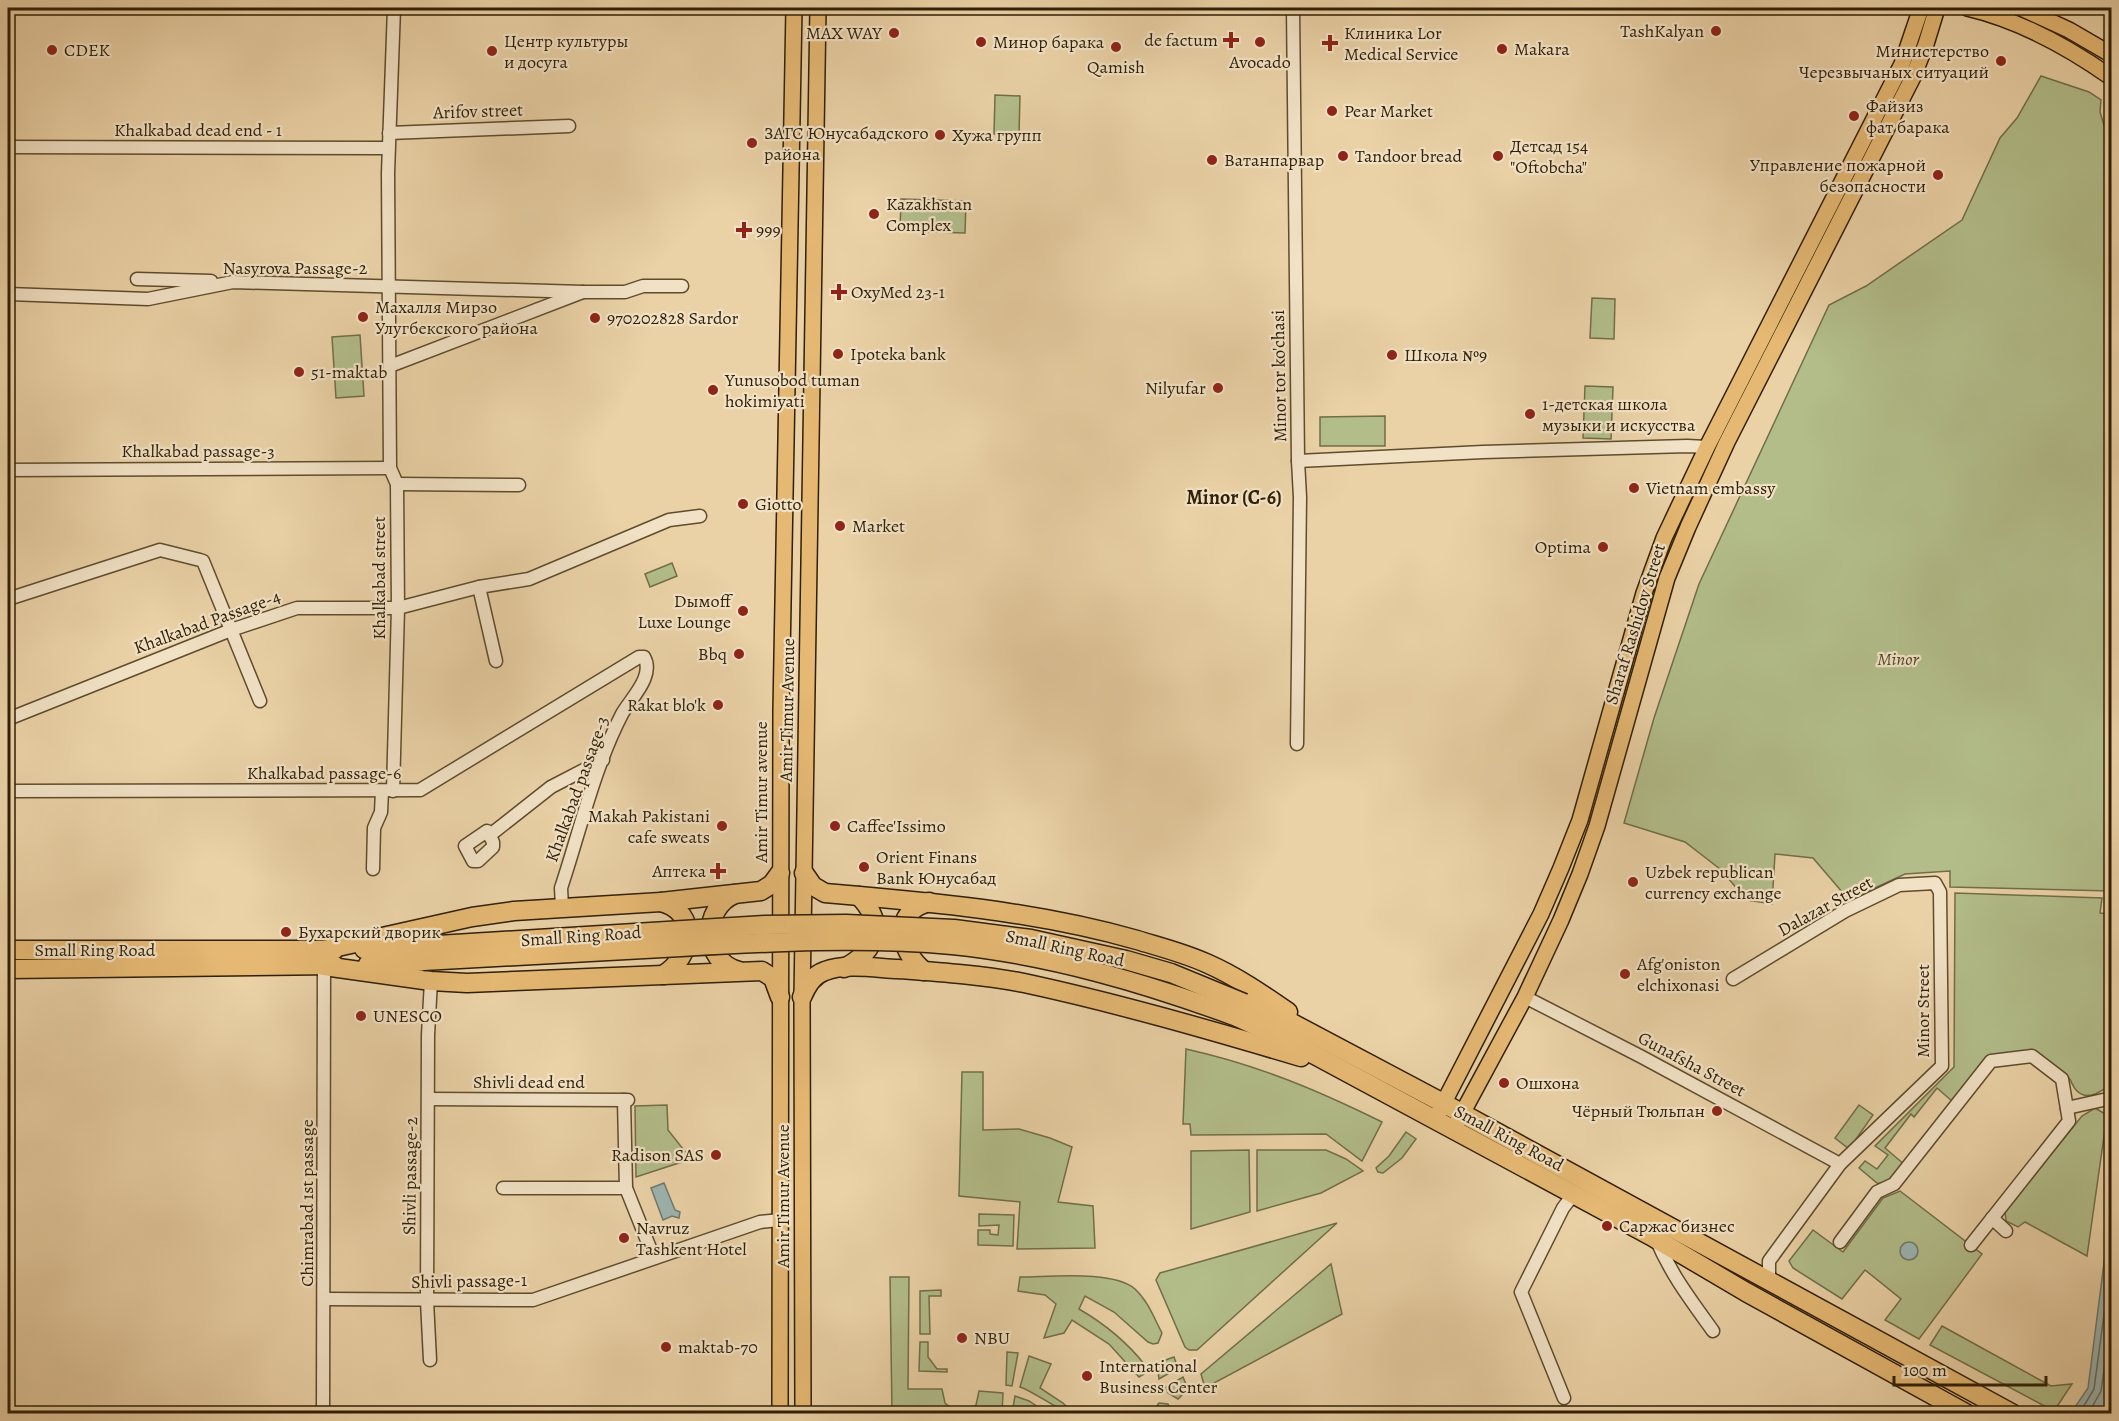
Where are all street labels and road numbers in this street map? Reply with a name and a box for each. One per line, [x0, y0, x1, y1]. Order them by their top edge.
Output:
street label: Arifov street [432, 97, 523, 125]
street label: Khalkabad dead end - 1 [114, 118, 282, 142]
street label: Nasyrova Passage-2 [223, 256, 368, 280]
street label: Minor tor ko'chasi [1266, 310, 1292, 442]
street label: Khalkabad passage-3 [121, 439, 275, 463]
street label: Khalkabad street [367, 516, 391, 640]
street label: Sharaf Rashidov Street [1599, 541, 1671, 707]
street label: Khalkabad Passage-4 [130, 584, 284, 660]
street label: Amir Timur Avenue [774, 638, 800, 783]
street label: Khalkabad passage-3 [539, 713, 615, 865]
street label: Amir Timur avenue [749, 721, 773, 864]
street label: Khalkabad passage-6 [247, 761, 401, 785]
street label: Dalazar Street [1773, 870, 1877, 942]
street label: Small Ring Road [520, 920, 642, 952]
street label: Small Ring Road [1003, 924, 1127, 972]
street label: Small Ring Road [35, 938, 156, 962]
street label: Minor Street [1911, 964, 1935, 1058]
street label: Gunafsha Street [1634, 1026, 1750, 1102]
street label: Shivli dead end [473, 1070, 585, 1094]
street label: Small Ring Road [1450, 1099, 1568, 1177]
street label: Shivli passage-2 [397, 1116, 423, 1235]
street label: Chimrabad 1st passage [295, 1119, 319, 1287]
street label: Amir Timur Avenue [771, 1124, 795, 1269]
street label: Shivli passage-1 [411, 1268, 527, 1294]

